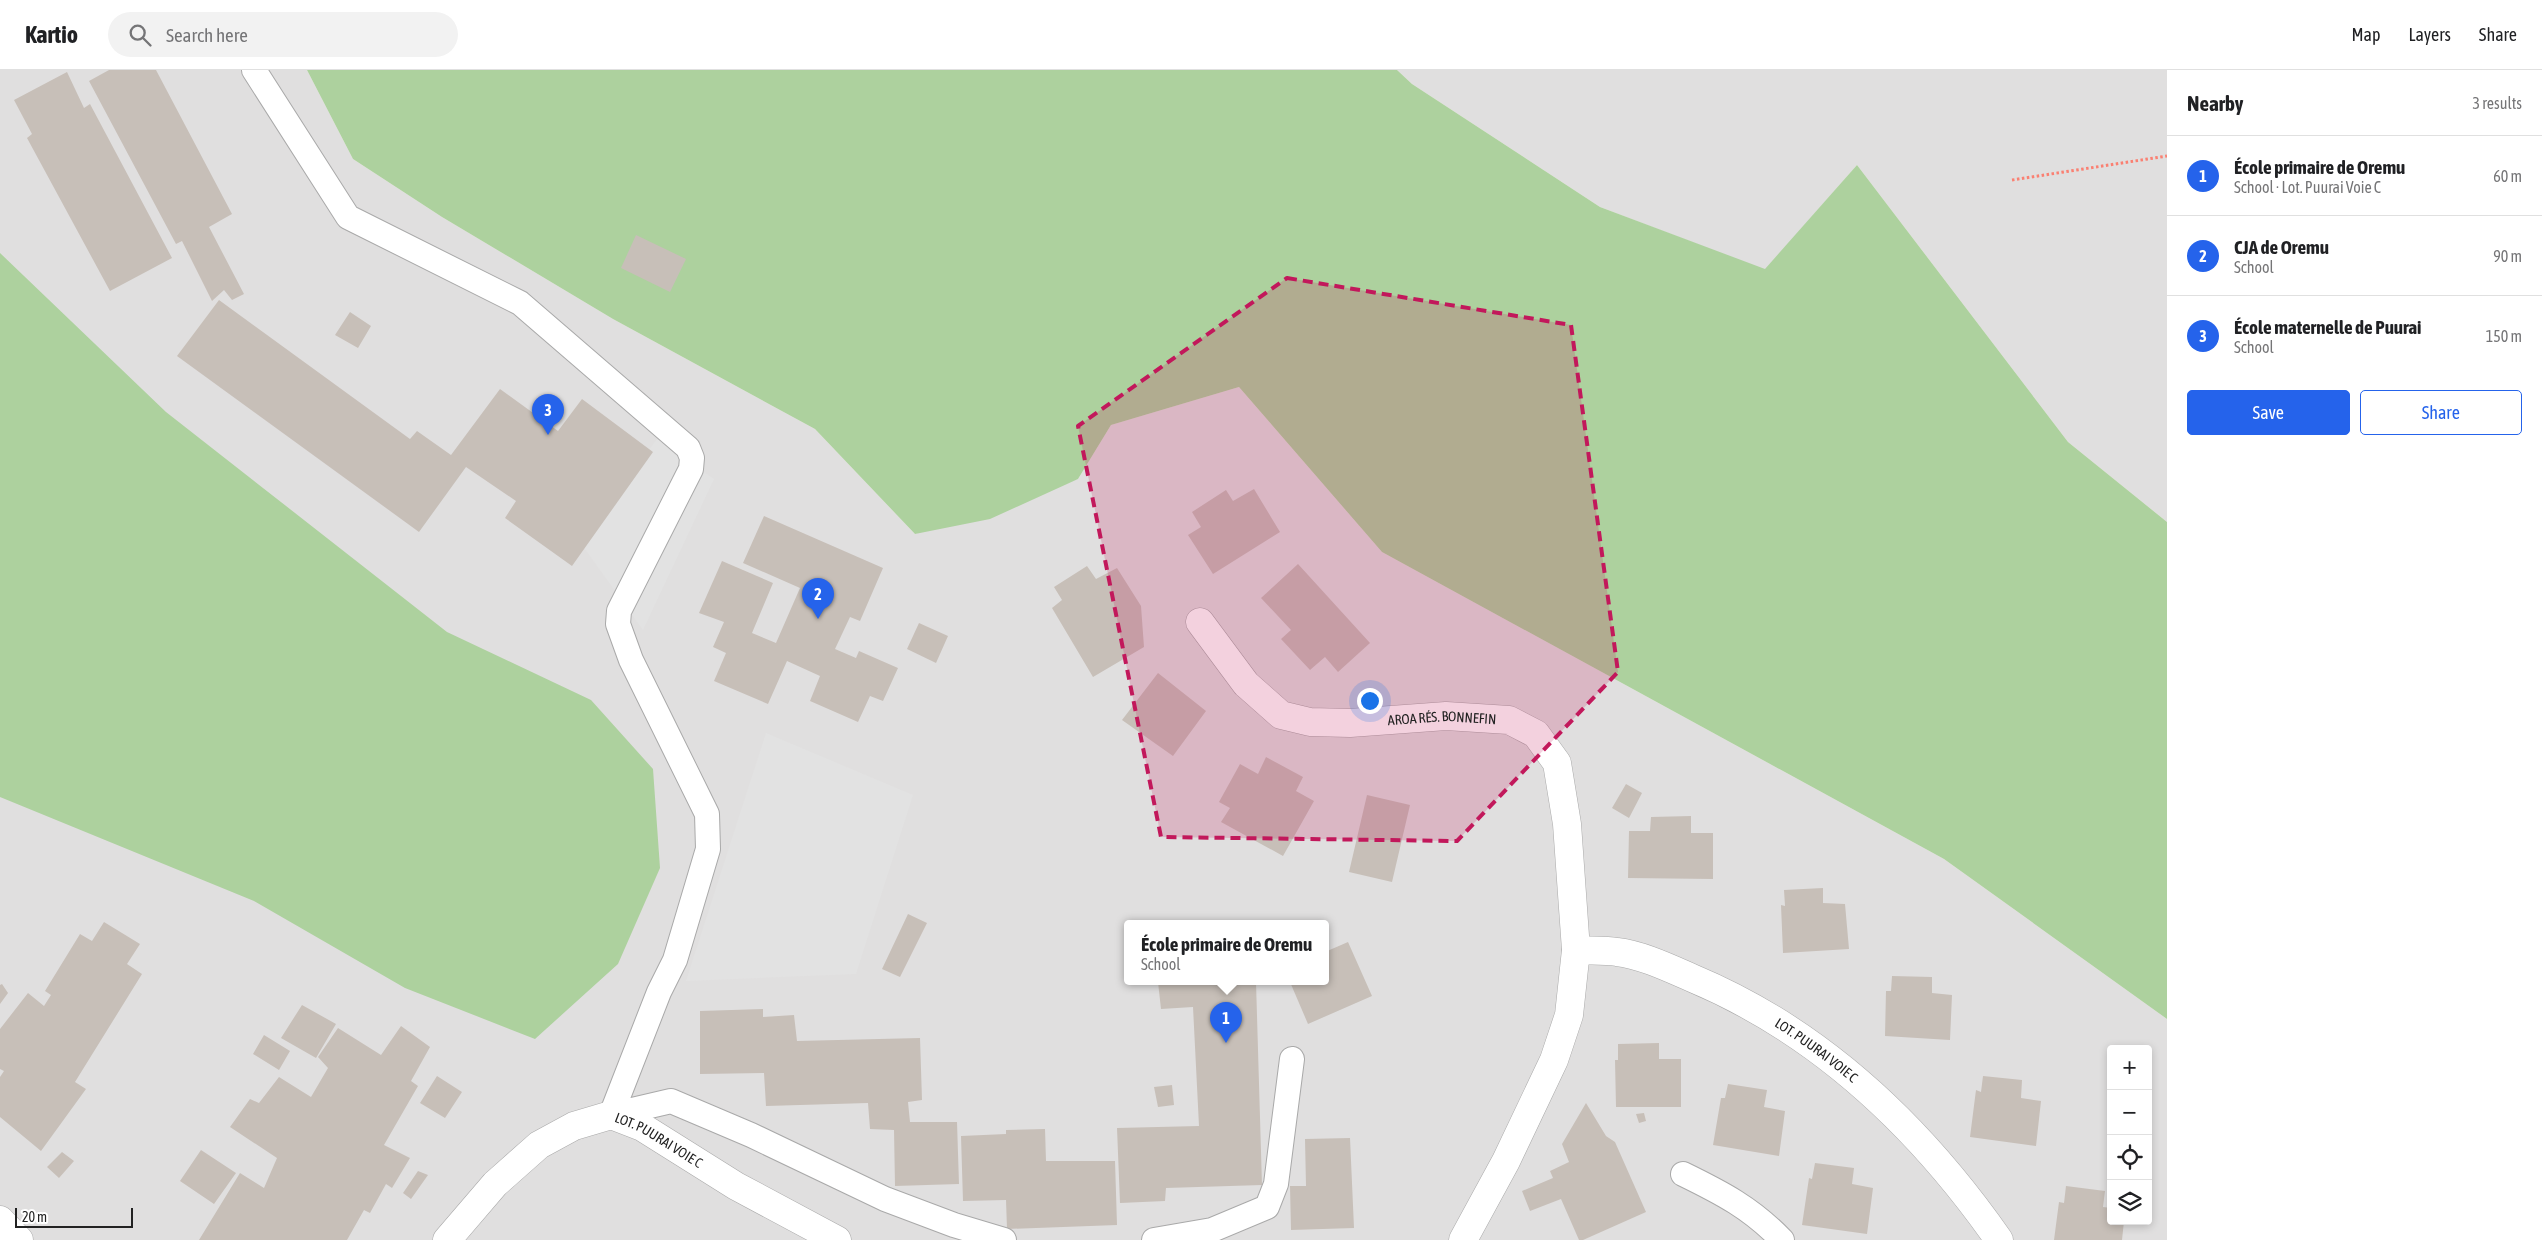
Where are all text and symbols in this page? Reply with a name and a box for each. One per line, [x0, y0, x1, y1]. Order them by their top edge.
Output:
search box [108, 12, 458, 57]
text: Kartio [25, 21, 78, 48]
icon: search [126, 21, 154, 49]
text: Search here [166, 24, 248, 46]
text: Map [2351, 24, 2380, 45]
text: Layers [2408, 24, 2451, 45]
text: Share [2479, 24, 2517, 45]
text: Nearby [2187, 91, 2243, 115]
text: 3 results [2472, 94, 2522, 112]
text: École primaire de Oremu [2234, 156, 2405, 178]
text: 1 [2199, 167, 2207, 185]
text: 60 m [2493, 167, 2522, 185]
text: School · Lot. Puurai Voie C [2234, 178, 2381, 196]
text: CJA de Oremu [2234, 236, 2329, 258]
text: 2 [2199, 247, 2207, 265]
text: 90 m [2493, 247, 2522, 265]
text: School [2234, 258, 2274, 276]
text: École maternelle de Puurai [2234, 316, 2421, 338]
text: 3 [2199, 327, 2207, 345]
text: 150 m [2486, 327, 2522, 345]
text: School [2234, 338, 2274, 356]
button: Save [2187, 390, 2350, 435]
button: Share [2360, 390, 2522, 435]
pin: 3 [532, 394, 564, 435]
pin: 2 [802, 578, 834, 619]
your location [1357, 688, 1383, 714]
street label: AROA RÉS. BONNEFIN [1387, 708, 1497, 728]
popup [1124, 920, 1329, 985]
text: École primaire de Oremu [1141, 933, 1312, 955]
text: School [1141, 955, 1181, 973]
pin: 1 [1210, 1002, 1242, 1043]
street label: LOT. PUURAI VOIE C [1772, 1015, 1861, 1086]
map controls [2107, 1045, 2152, 1225]
button: + [2107, 1045, 2152, 1090]
button: − [2107, 1090, 2152, 1135]
street label: LOT. PUURAI VOIE C [613, 1109, 706, 1171]
button: locate [2107, 1135, 2152, 1180]
button: layers [2107, 1180, 2152, 1225]
scale bar [15, 1205, 132, 1228]
text: 20 m [22, 1209, 47, 1225]

